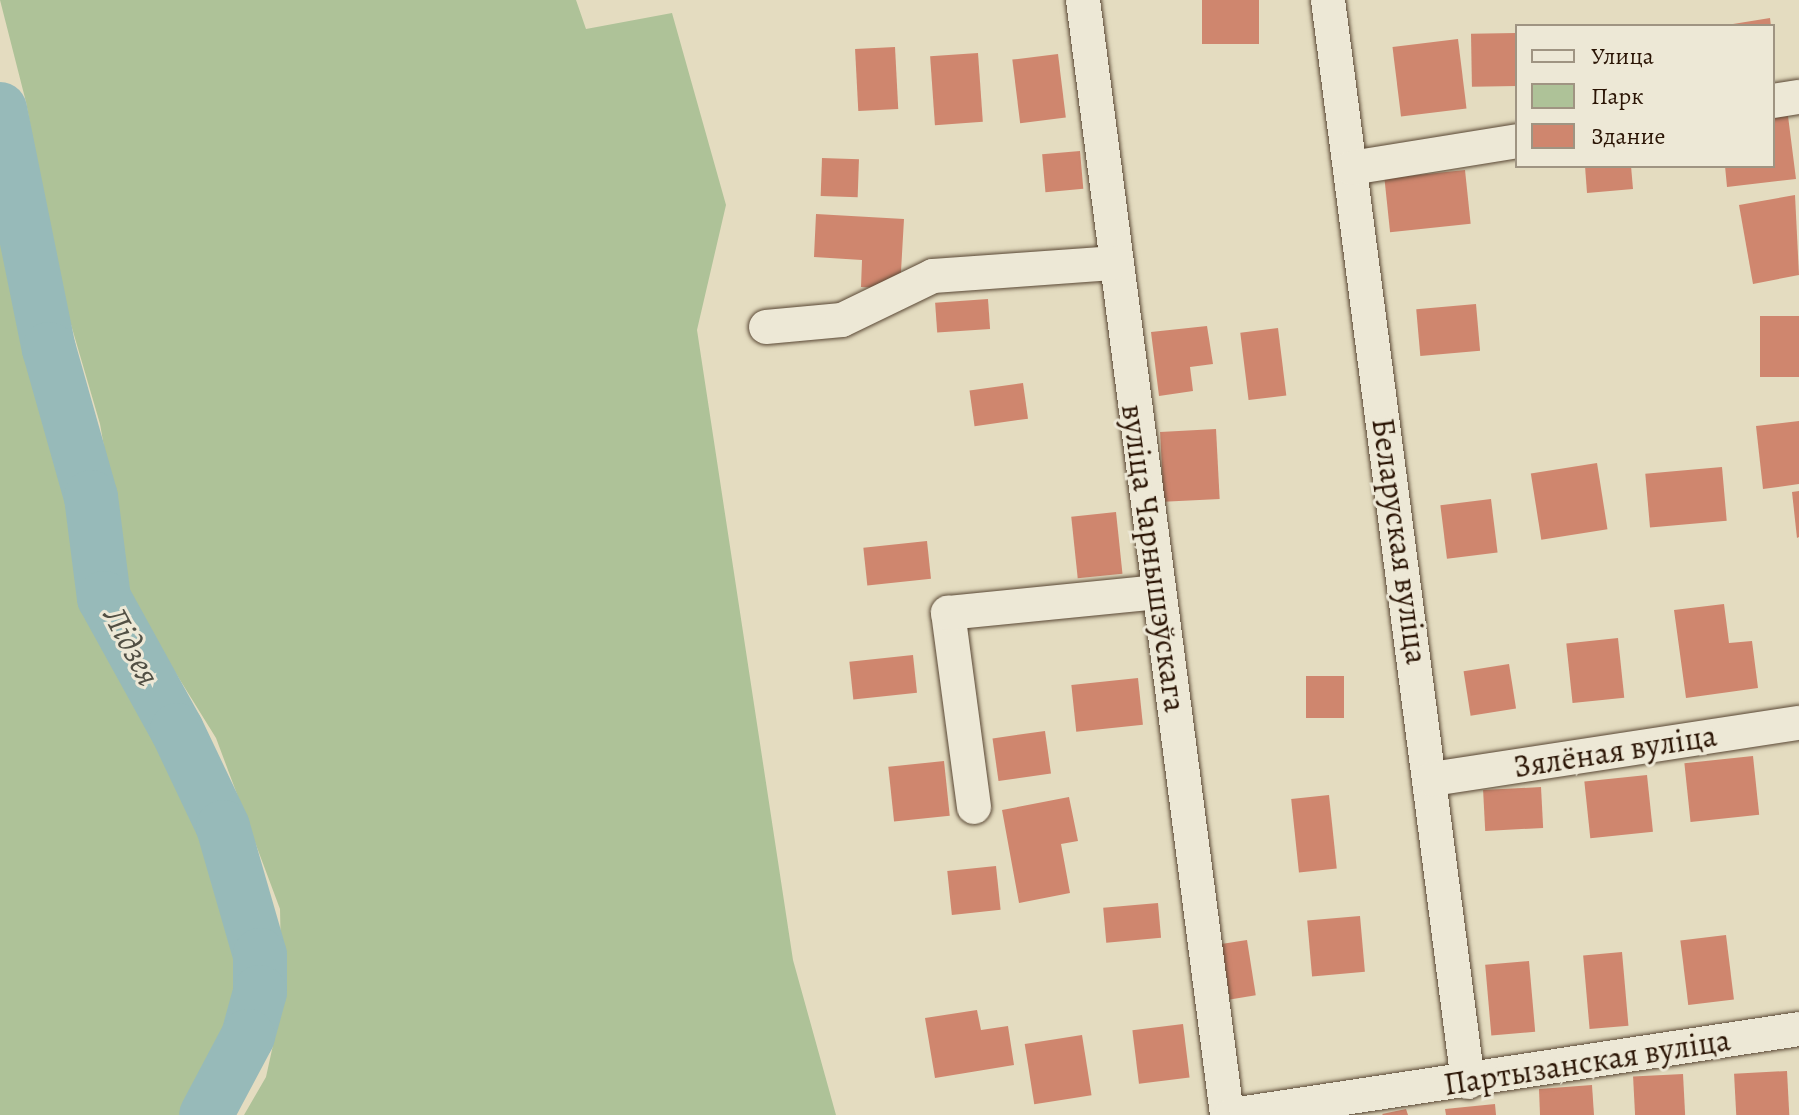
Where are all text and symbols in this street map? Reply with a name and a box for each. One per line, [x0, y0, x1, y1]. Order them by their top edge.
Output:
legend [1515, 24, 1775, 168]
text: Улица [1591, 40, 1654, 72]
text: Парк [1591, 80, 1644, 112]
text: Здание [1591, 120, 1666, 152]
street label: вуліца Чарнышэўскага [1113, 402, 1195, 714]
street label: Беларуская вуліца [1364, 415, 1436, 667]
water label: Лідзея [94, 599, 170, 693]
street label: Зялёная вуліца [1511, 716, 1719, 786]
street label: Партызанская вуліца [1441, 1020, 1733, 1104]

